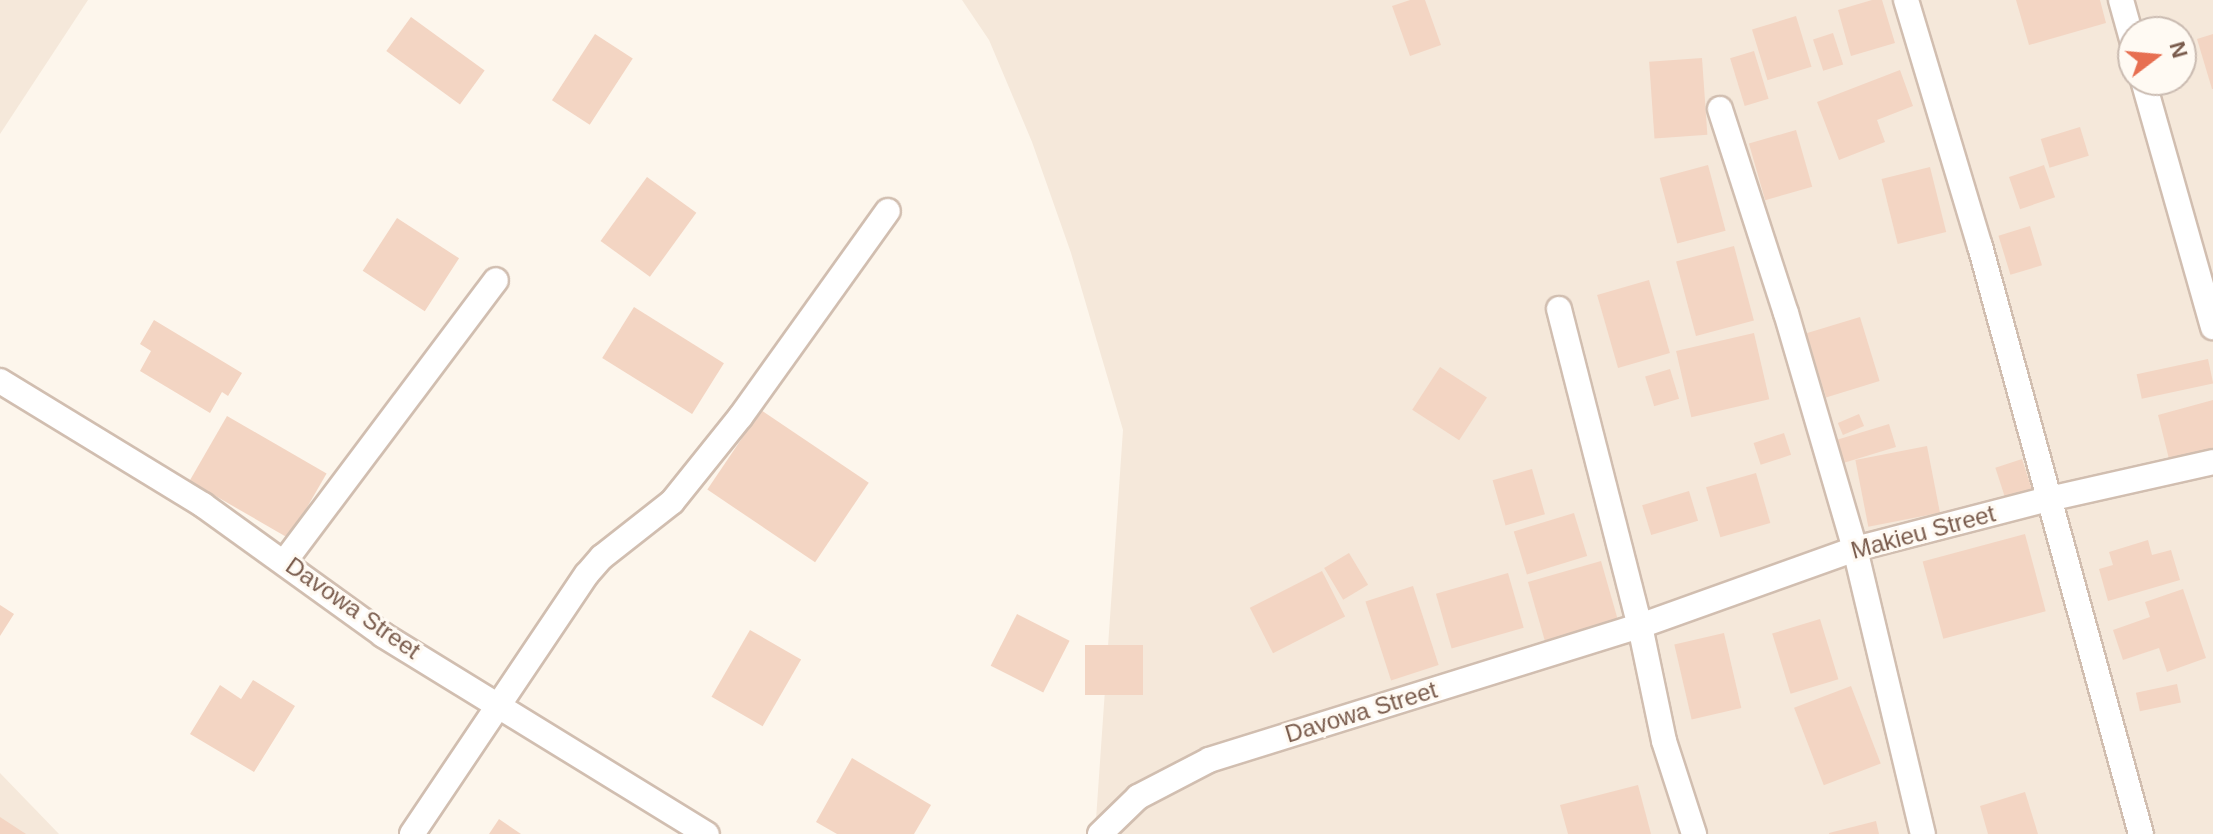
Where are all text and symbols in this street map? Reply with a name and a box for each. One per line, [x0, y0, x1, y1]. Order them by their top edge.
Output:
north arrow [2117, 16, 2197, 96]
text: N [2164, 39, 2193, 61]
street label: Makieu Street [1848, 499, 1998, 565]
street label: Davowa Street [280, 551, 426, 665]
street label: Davowa Street [1282, 675, 1440, 749]

